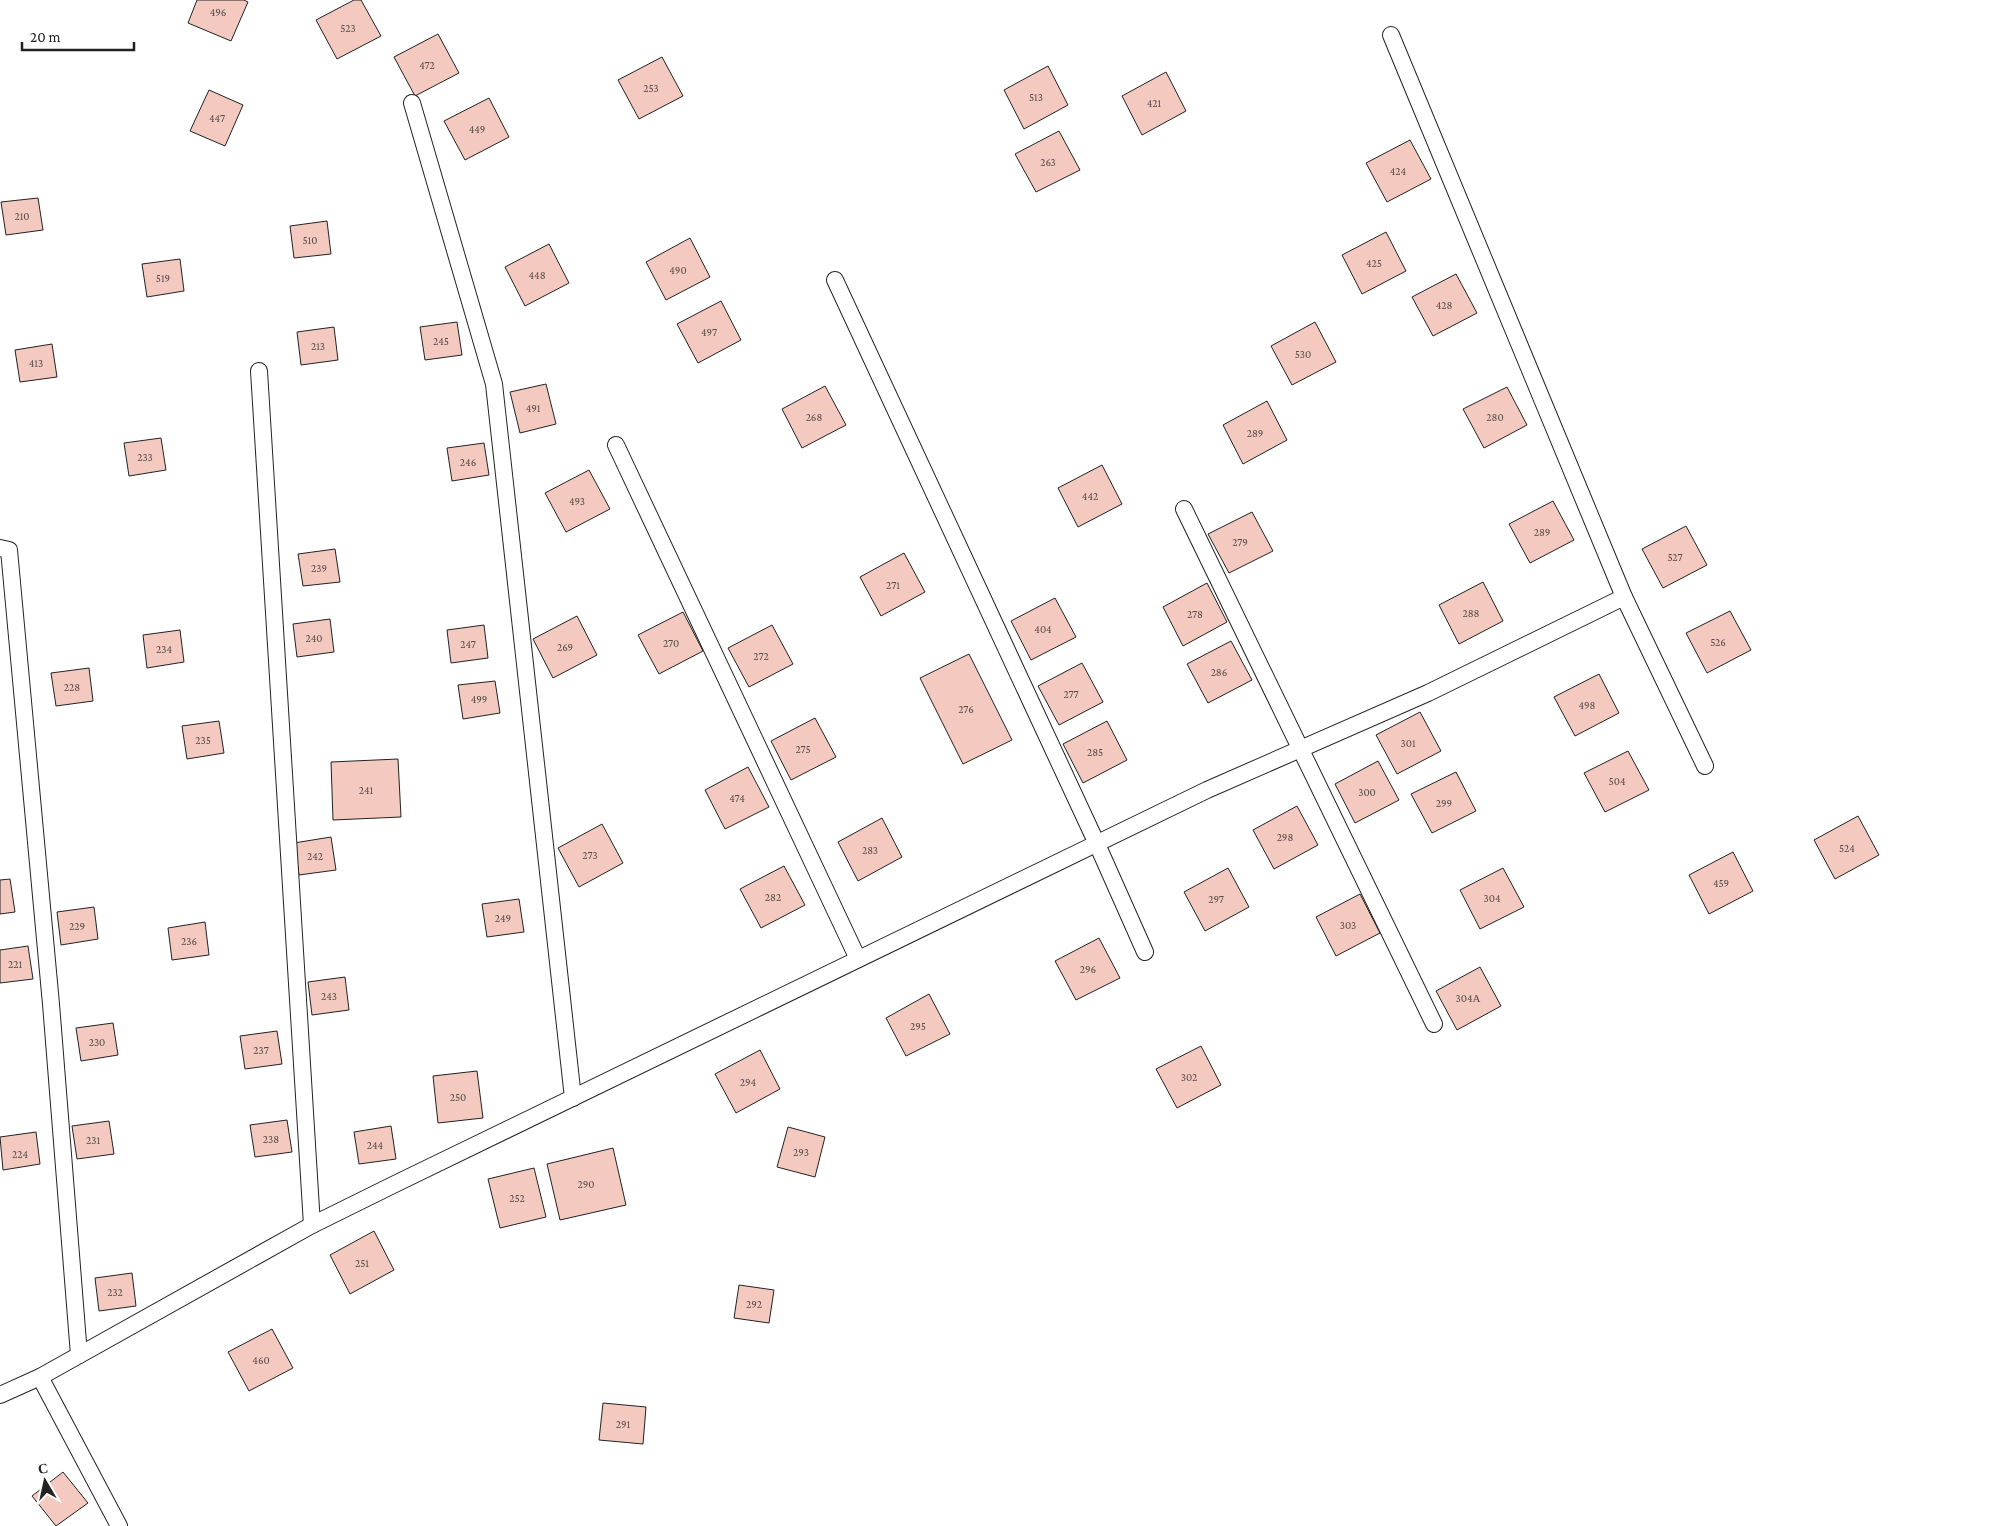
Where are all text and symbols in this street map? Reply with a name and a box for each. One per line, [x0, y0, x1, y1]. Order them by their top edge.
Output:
house number: 496 [210, 6, 226, 18]
scale bar [22, 20, 135, 52]
house number: 523 [340, 22, 356, 34]
text: 20 m [30, 29, 61, 45]
house number: 472 [419, 59, 435, 71]
house number: 253 [643, 82, 659, 94]
house number: 513 [1029, 91, 1043, 103]
house number: 421 [1147, 97, 1162, 109]
house number: 447 [209, 112, 225, 124]
house number: 449 [469, 123, 485, 135]
house number: 263 [1040, 156, 1056, 168]
house number: 424 [1390, 165, 1407, 177]
house number: 210 [14, 210, 30, 222]
house number: 510 [302, 234, 318, 246]
house number: 425 [1366, 257, 1382, 269]
house number: 490 [669, 264, 687, 276]
house number: 448 [528, 269, 546, 281]
house number: 519 [156, 272, 170, 284]
house number: 428 [1436, 299, 1452, 311]
house number: 497 [701, 326, 717, 338]
house number: 245 [433, 335, 449, 347]
house number: 213 [311, 340, 325, 352]
house number: 530 [1295, 348, 1311, 360]
house number: 413 [29, 357, 43, 369]
house number: 491 [526, 402, 541, 414]
house number: 268 [806, 411, 822, 423]
house number: 280 [1486, 411, 1504, 423]
house number: 289 [1247, 427, 1263, 439]
house number: 233 [137, 451, 153, 463]
house number: 246 [460, 456, 476, 468]
house number: 442 [1082, 490, 1098, 502]
house number: 493 [569, 495, 585, 507]
house number: 289 [1534, 526, 1550, 538]
house number: 279 [1232, 536, 1248, 548]
house number: 527 [1667, 551, 1683, 563]
house number: 239 [311, 562, 327, 574]
house number: 271 [886, 579, 900, 591]
house number: 288 [1462, 607, 1480, 619]
house number: 278 [1187, 608, 1203, 620]
house number: 404 [1034, 623, 1052, 635]
house number: 240 [305, 632, 323, 644]
house number: 526 [1710, 636, 1726, 648]
house number: 270 [663, 637, 679, 649]
house number: 247 [460, 638, 476, 650]
house number: 269 [557, 641, 573, 653]
house number: 234 [156, 643, 172, 655]
house number: 272 [753, 650, 769, 662]
house number: 286 [1211, 666, 1227, 678]
house number: 228 [64, 681, 80, 693]
house number: 277 [1063, 688, 1079, 700]
house number: 499 [471, 693, 487, 705]
house number: 498 [1578, 699, 1596, 711]
house number: 276 [958, 703, 974, 715]
house number: 235 [195, 734, 211, 746]
house number: 301 [1400, 737, 1416, 749]
house number: 275 [795, 743, 811, 755]
house number: 285 [1087, 746, 1103, 758]
house number: 504 [1608, 775, 1626, 787]
house number: 241 [359, 784, 374, 796]
house number: 300 [1358, 786, 1376, 798]
house number: 474 [729, 792, 745, 804]
house number: 299 [1436, 797, 1452, 809]
house number: 298 [1277, 831, 1293, 843]
house number: 524 [1839, 842, 1855, 854]
house number: 283 [862, 844, 878, 856]
house number: 273 [582, 849, 598, 861]
house number: 242 [307, 850, 323, 862]
house number: 459 [1713, 877, 1729, 889]
house number: 282 [765, 891, 781, 903]
house number: 304 [1483, 892, 1501, 904]
house number: 297 [1208, 893, 1224, 905]
house number: 249 [495, 912, 511, 924]
house number: 303 [1340, 919, 1356, 931]
house number: 229 [69, 920, 85, 932]
house number: 236 [181, 935, 197, 947]
house number: 221 [8, 958, 22, 970]
house number: 296 [1080, 963, 1096, 975]
house number: 243 [321, 990, 337, 1002]
house number: 304А [1455, 992, 1481, 1004]
house number: 295 [910, 1020, 926, 1032]
house number: 230 [89, 1036, 105, 1048]
house number: 237 [253, 1044, 269, 1056]
house number: 302 [1181, 1071, 1197, 1083]
house number: 294 [740, 1076, 757, 1088]
house number: 250 [450, 1091, 466, 1103]
house number: 238 [263, 1133, 279, 1145]
house number: 231 [86, 1134, 100, 1146]
house number: 244 [367, 1139, 384, 1151]
house number: 293 [793, 1146, 809, 1158]
house number: 224 [12, 1148, 28, 1160]
house number: 290 [577, 1178, 595, 1190]
house number: 252 [509, 1192, 525, 1204]
house number: 251 [355, 1257, 369, 1269]
house number: 232 [107, 1286, 123, 1298]
house number: 292 [746, 1298, 762, 1310]
house number: 460 [252, 1354, 270, 1366]
house number: 291 [616, 1418, 631, 1430]
north arrow [20, 1456, 70, 1506]
text: С [37, 1459, 49, 1477]

